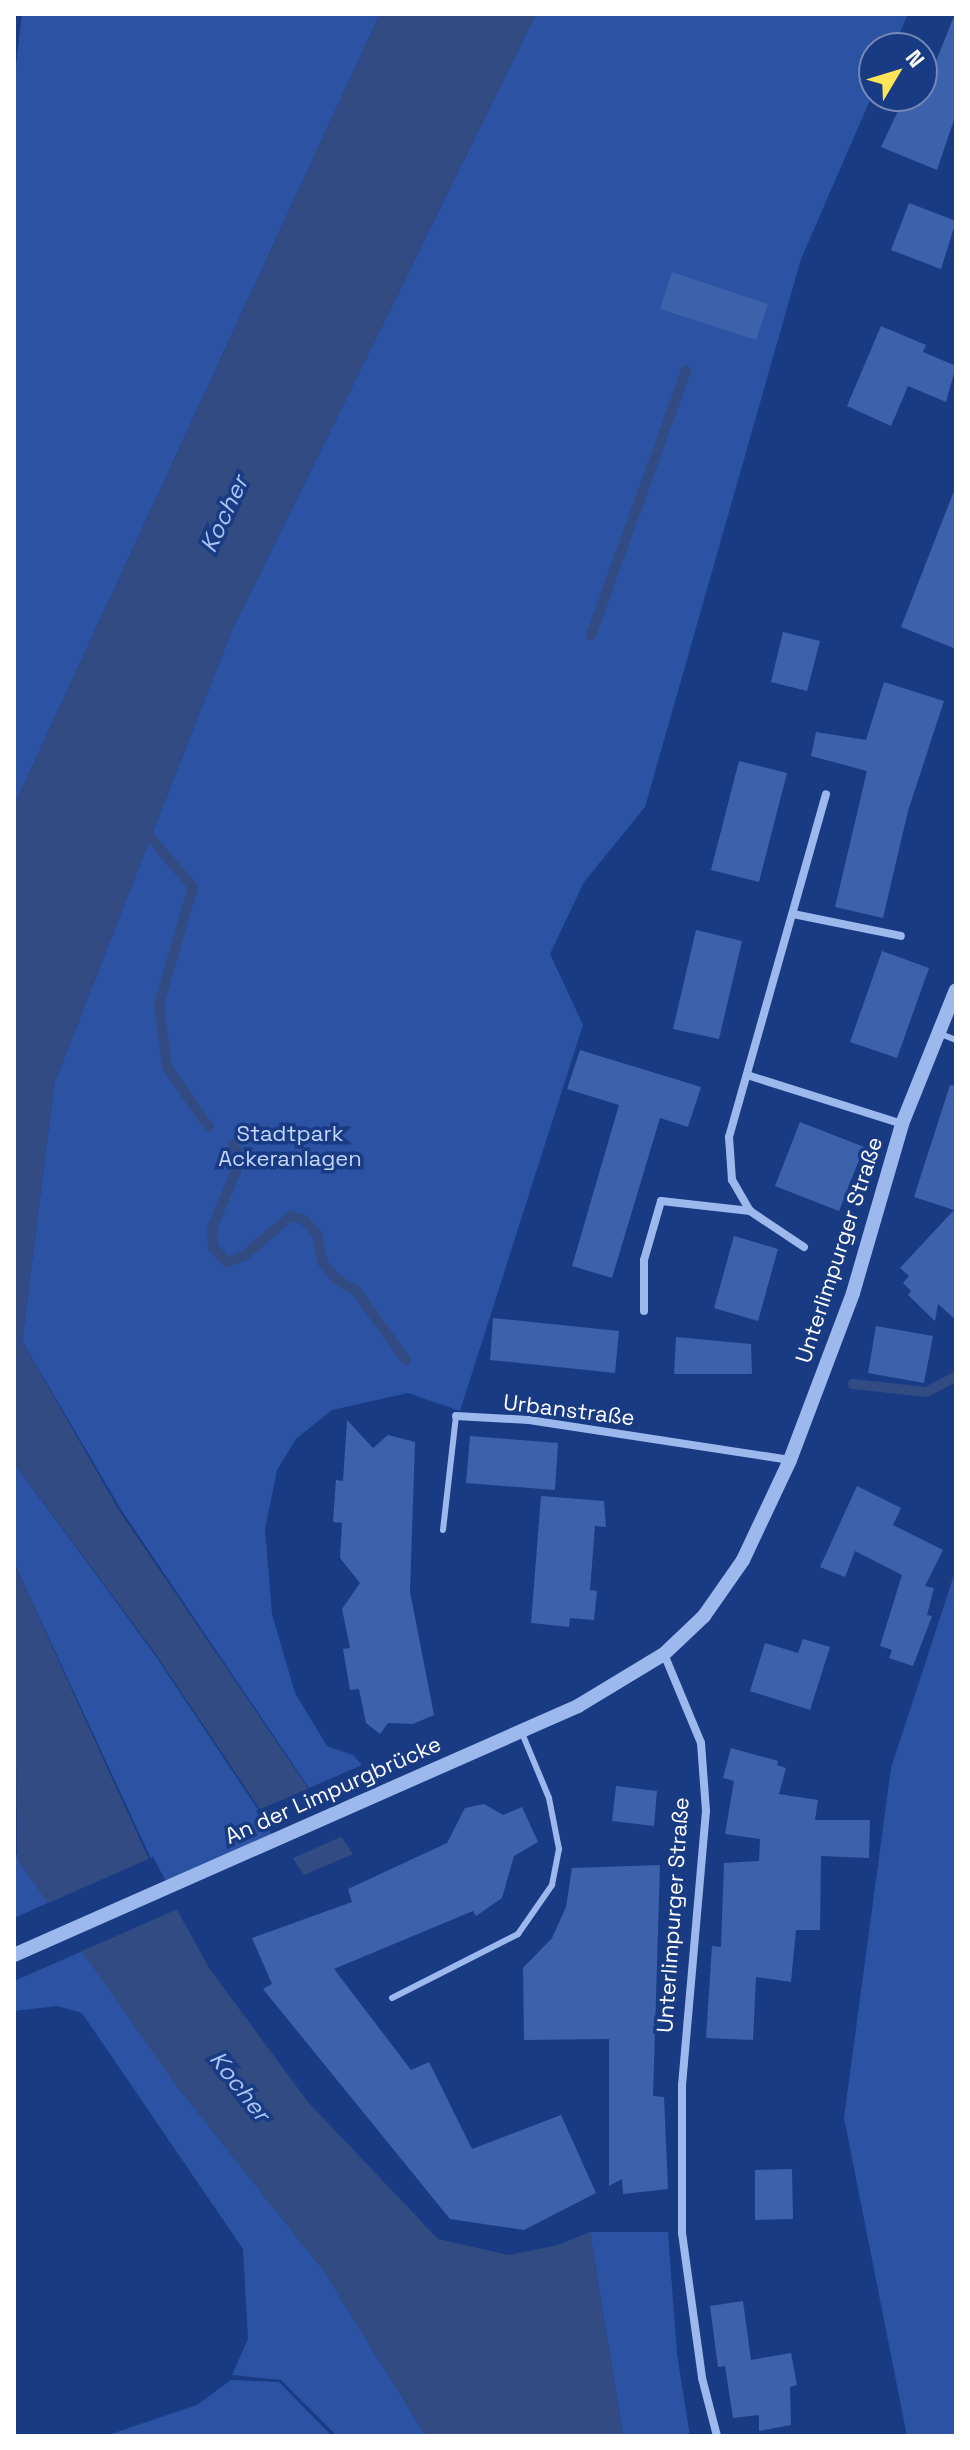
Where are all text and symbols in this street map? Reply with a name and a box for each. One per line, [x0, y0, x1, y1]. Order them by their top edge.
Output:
north arrow [858, 32, 938, 112]
text: N [900, 44, 931, 73]
water label: Kocher [194, 471, 254, 557]
park label: Stadtpark Ackeranlagen [218, 1120, 362, 1172]
street label: Unterlimpurger Straße [790, 1134, 888, 1366]
street label: Urbanstraße [502, 1389, 636, 1431]
street label: An der Limpurgbrücke [221, 1730, 445, 1850]
street label: Unterlimpurger Straße [652, 1796, 694, 2034]
water label: Kocher [204, 2045, 276, 2127]

